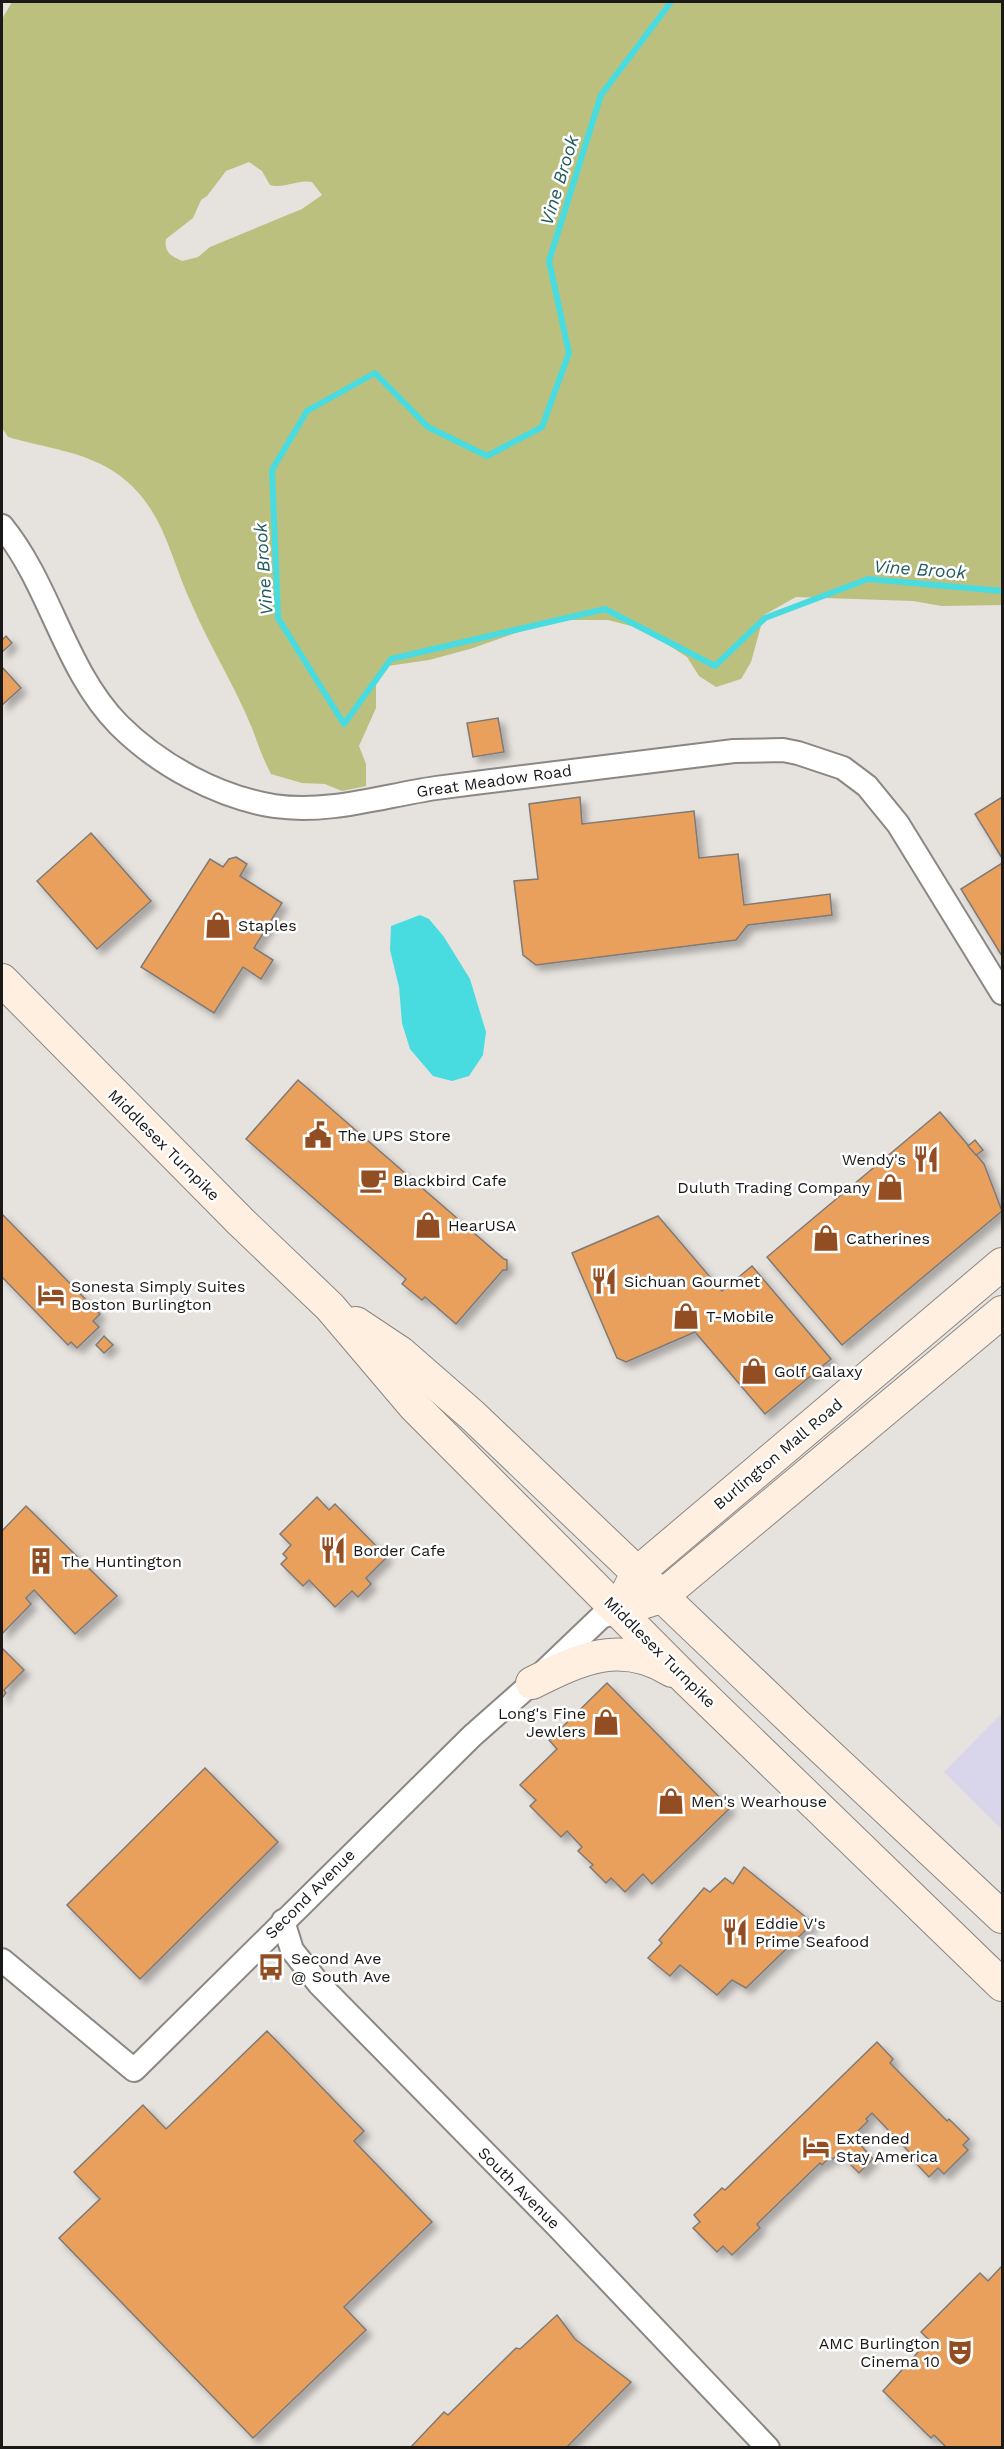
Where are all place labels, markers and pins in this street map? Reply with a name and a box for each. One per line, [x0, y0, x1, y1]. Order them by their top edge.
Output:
shop icon: Staples [203, 910, 233, 940]
place label: Staples [238, 916, 297, 935]
public building icon: The UPS Store [303, 1120, 333, 1150]
place label: The UPS Store [338, 1126, 451, 1145]
restaurant icon: Wendy's [911, 1144, 941, 1174]
place label: Wendy's [842, 1150, 906, 1169]
cafe icon: Blackbird Cafe [358, 1165, 388, 1195]
place label: Blackbird Cafe [393, 1171, 507, 1190]
shop icon: Duluth Trading Company [875, 1172, 905, 1202]
place label: Duluth Trading Company [677, 1178, 871, 1197]
shop icon: HearUSA [413, 1210, 443, 1240]
place label: HearUSA [448, 1216, 517, 1235]
shop icon: Catherines [811, 1223, 841, 1253]
place label: Catherines [846, 1229, 930, 1248]
restaurant icon: Sichuan Gourmet [589, 1266, 619, 1296]
place label: Sichuan Gourmet [624, 1272, 760, 1291]
place label: Sonesta Simply Suites Boston Burlington [71, 1277, 245, 1314]
hotel icon: Sonesta Simply Suites Boston Burlington [36, 1280, 66, 1310]
shop icon: T-Mobile [671, 1301, 701, 1331]
place label: T-Mobile [706, 1307, 774, 1326]
shop icon: Golf Galaxy [739, 1356, 769, 1386]
place label: Golf Galaxy [774, 1362, 863, 1381]
restaurant icon: Border Cafe [318, 1535, 348, 1565]
place label: Border Cafe [353, 1541, 445, 1560]
building icon: The Huntington [26, 1546, 56, 1576]
place label: The Huntington [61, 1552, 182, 1571]
place label: Long's Fine Jewlers [498, 1704, 586, 1741]
shop icon: Long's Fine Jewlers [591, 1707, 621, 1737]
shop icon: Men's Wearhouse [656, 1786, 686, 1816]
place label: Men's Wearhouse [691, 1792, 827, 1811]
place label: Eddie V's Prime Seafood [755, 1914, 869, 1951]
restaurant icon: Eddie V's Prime Seafood [720, 1917, 750, 1947]
place label: Second Ave @ South Ave [291, 1949, 391, 1986]
bus stop icon: Second Ave @ South Ave [256, 1952, 286, 1982]
place label: Extended Stay America [836, 2129, 938, 2166]
hotel icon: Extended Stay America [801, 2132, 831, 2162]
place label: AMC Burlington Cinema 10 [819, 2334, 940, 2371]
theatre icon: AMC Burlington Cinema 10 [945, 2337, 975, 2367]

